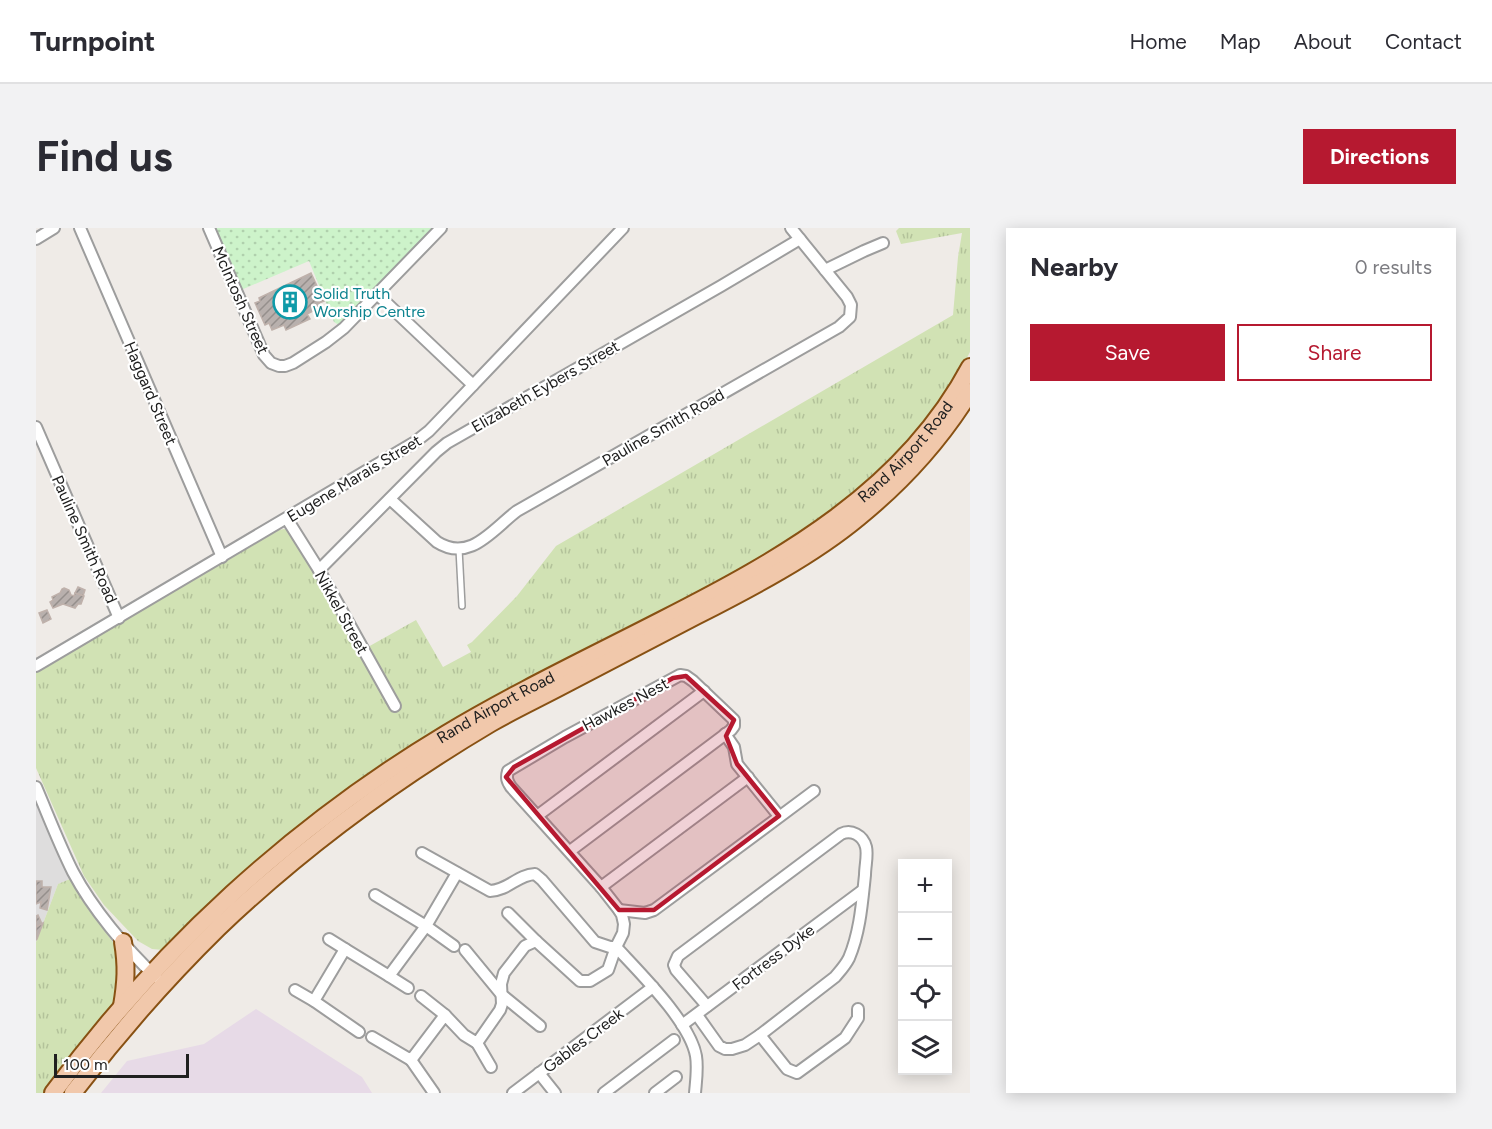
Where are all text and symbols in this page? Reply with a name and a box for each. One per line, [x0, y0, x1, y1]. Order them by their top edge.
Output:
text: Turnpoint [30, 24, 155, 58]
text: Home [1130, 29, 1187, 54]
text: Map [1220, 29, 1261, 54]
text: About [1294, 29, 1352, 54]
text: Contact [1385, 29, 1462, 54]
button: Directions [1303, 129, 1456, 184]
text: Find us [36, 131, 173, 182]
street label: McIntosh Street [208, 243, 273, 357]
text: Nearby [1030, 251, 1118, 283]
text: 0 results [1355, 255, 1432, 279]
building icon: Solid Truth Worship Centre [272, 284, 308, 320]
place label: Solid Truth Worship Centre [313, 284, 426, 321]
button: Save [1030, 324, 1225, 381]
button: Share [1237, 324, 1432, 381]
street label: Elizabeth Eybers Street [468, 336, 622, 437]
street label: Haggard Street [120, 339, 181, 448]
street label: Pauline Smith Road [599, 385, 728, 470]
street label: Rand Airport Road [854, 397, 957, 506]
street label: Eugene Marais Street [284, 431, 425, 526]
street label: Pauline Smith Road [48, 472, 121, 606]
street label: Nikkel Street [311, 567, 372, 657]
street label: Rand Airport Road [433, 667, 558, 747]
street label: Hawkes Nest [579, 674, 672, 735]
map controls [898, 859, 952, 1075]
button: + [898, 859, 952, 913]
button: − [898, 913, 952, 967]
street label: Fortress Dyke [728, 920, 818, 995]
button: locate [898, 967, 952, 1021]
street label: Gables Creek [539, 1004, 627, 1077]
button: layers [898, 1021, 952, 1075]
scale bar [54, 1051, 189, 1078]
text: 100 m [63, 1055, 108, 1074]

